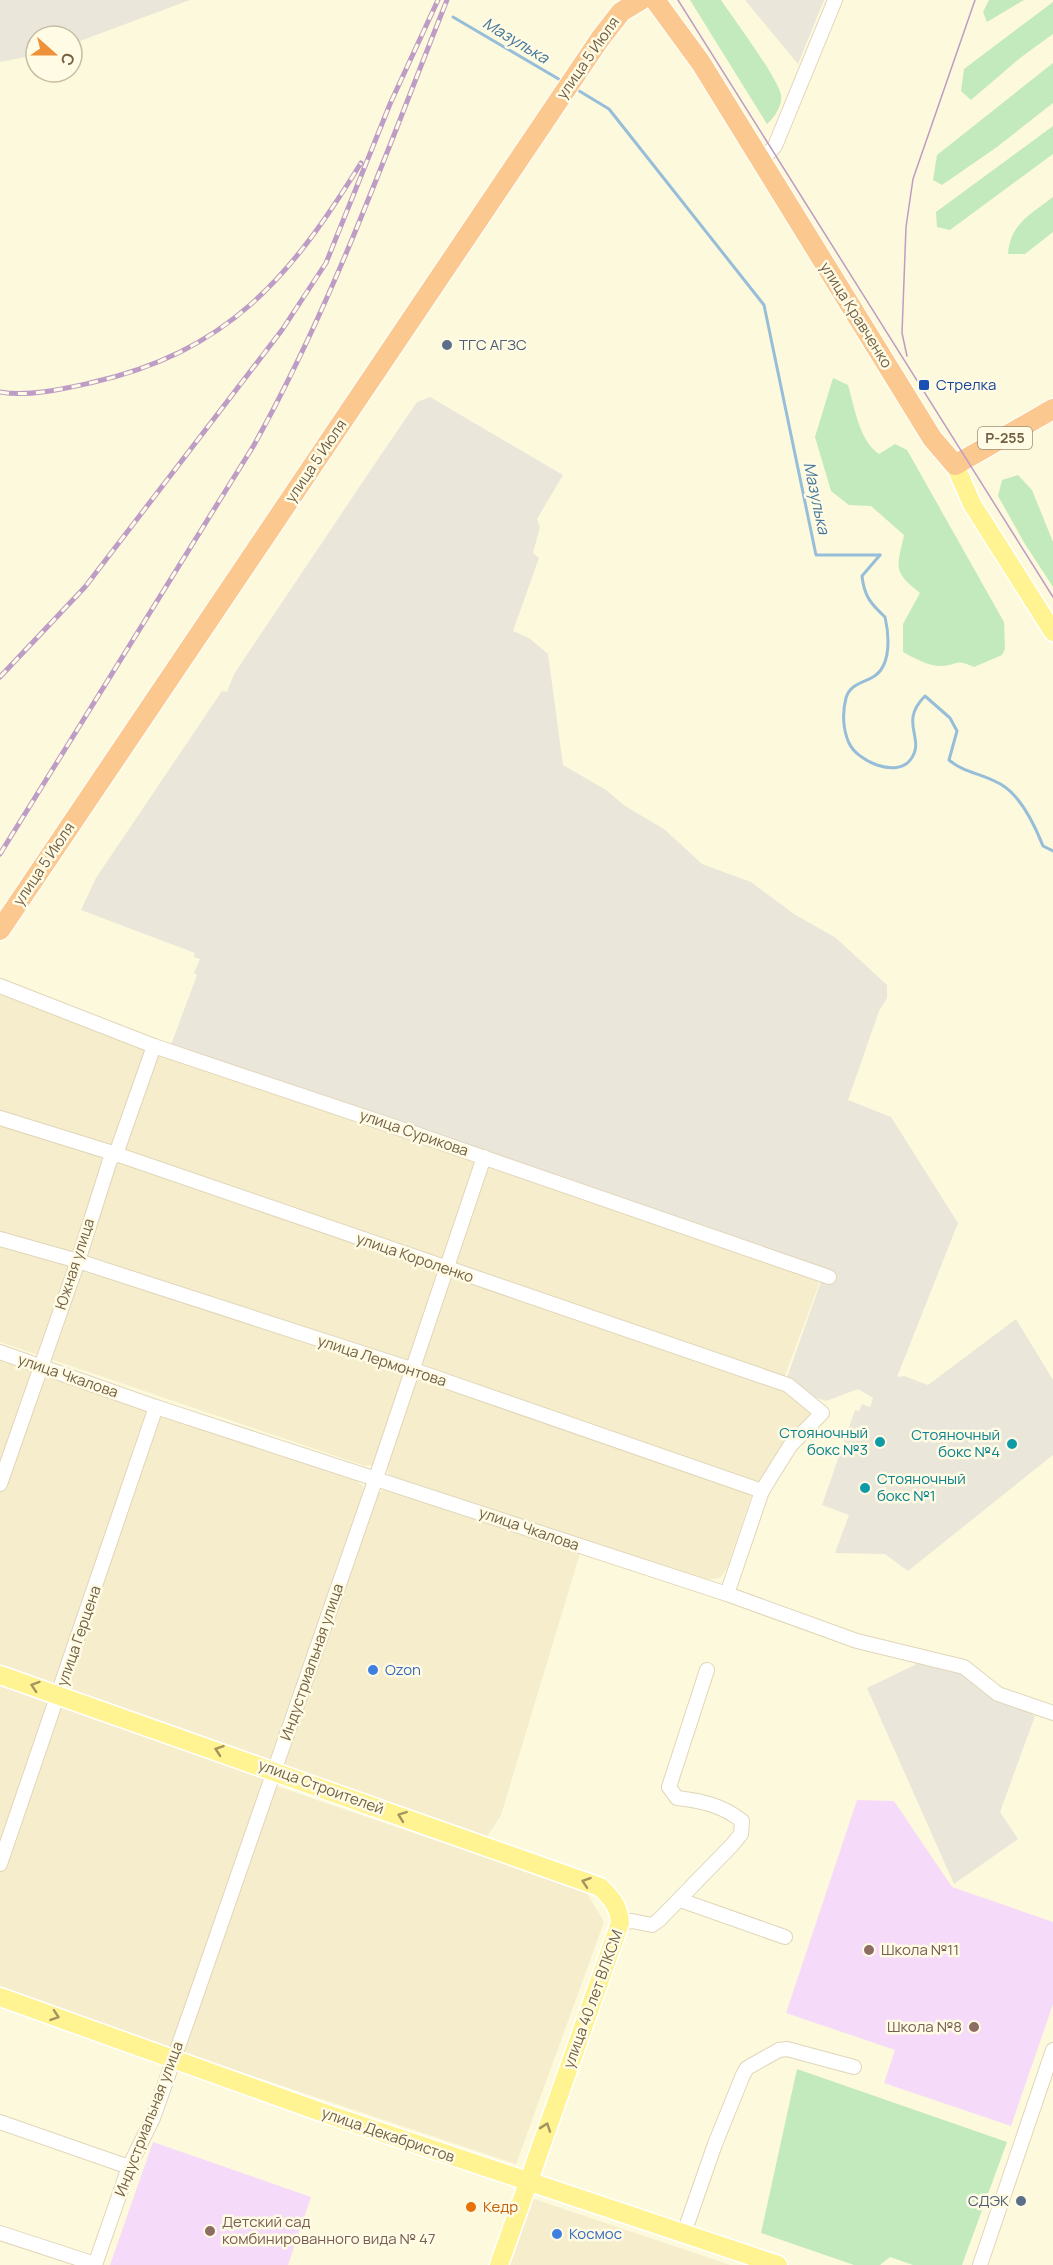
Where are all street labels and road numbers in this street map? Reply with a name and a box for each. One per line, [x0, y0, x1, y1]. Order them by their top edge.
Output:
street label: улица 5 Июля [551, 12, 624, 103]
street label: улица Кравченко [815, 258, 898, 372]
street label: улица 5 Июля [280, 415, 351, 506]
road number: Р-255 [978, 427, 1032, 449]
street label: улица 5 Июля [8, 818, 79, 909]
street label: улица Сурикова [357, 1104, 471, 1161]
street label: Южная улица [50, 1216, 99, 1312]
street label: улица Короленко [354, 1228, 477, 1287]
street label: улица Лермонтова [315, 1330, 449, 1391]
street label: улица Чкалова [15, 1349, 121, 1403]
street label: улица Чкалова [476, 1502, 582, 1556]
street label: Индустриальная улица [275, 1581, 348, 1743]
street label: улица Герцена [51, 1583, 106, 1689]
street label: улица Строителей [255, 1754, 387, 1819]
street label: улица 40 лет ВЛКСМ [558, 1927, 627, 2071]
street label: Индустриальная улица [109, 2038, 188, 2199]
street label: улица Декабристов [319, 2102, 458, 2167]

